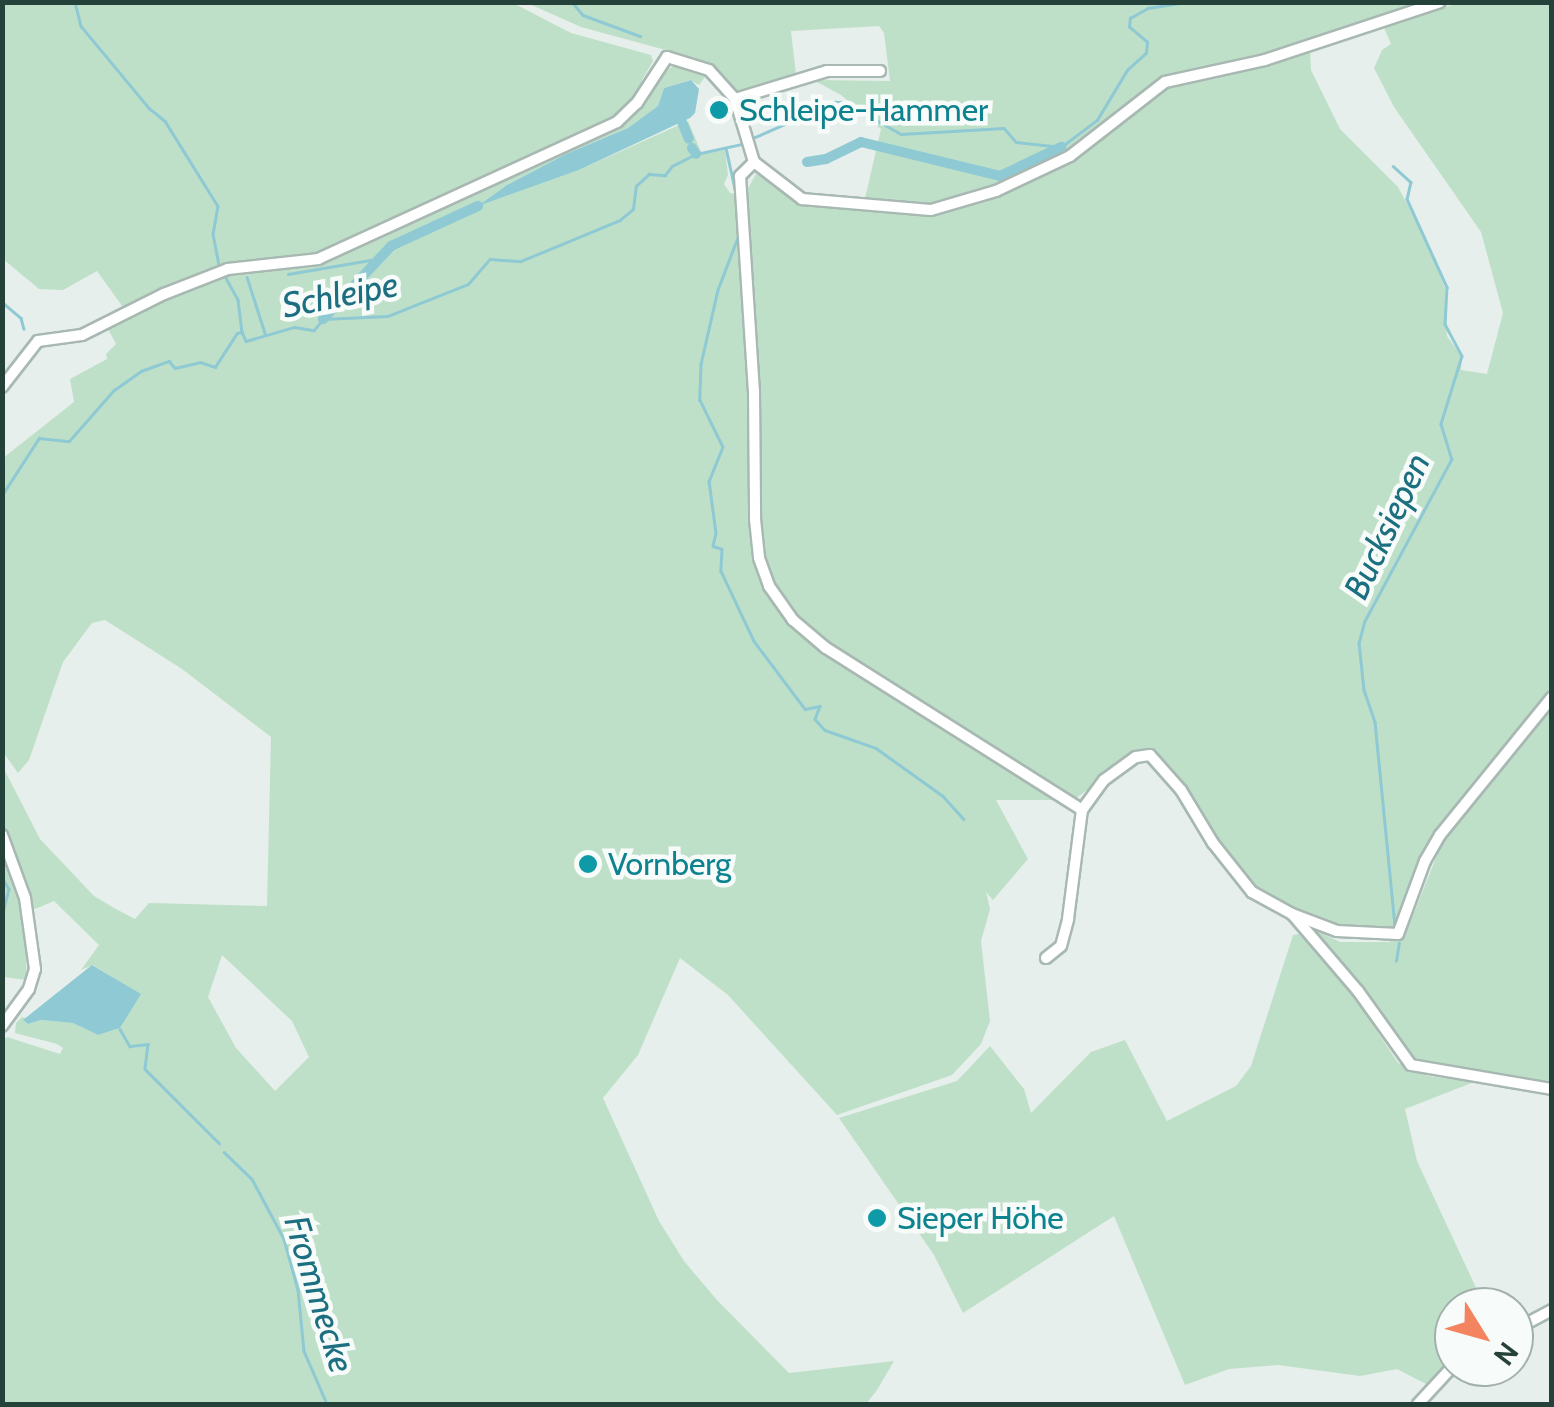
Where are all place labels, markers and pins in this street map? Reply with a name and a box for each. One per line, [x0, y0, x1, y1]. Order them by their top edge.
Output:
place label: Schleipe-Hammer [739, 91, 988, 129]
marker: Schleipe-Hammer [708, 99, 730, 121]
place label: Vornberg [608, 845, 731, 883]
marker: Vornberg [577, 853, 599, 875]
place label: Sieper Höhe [897, 1199, 1064, 1237]
marker: Sieper Höhe [866, 1207, 888, 1229]

